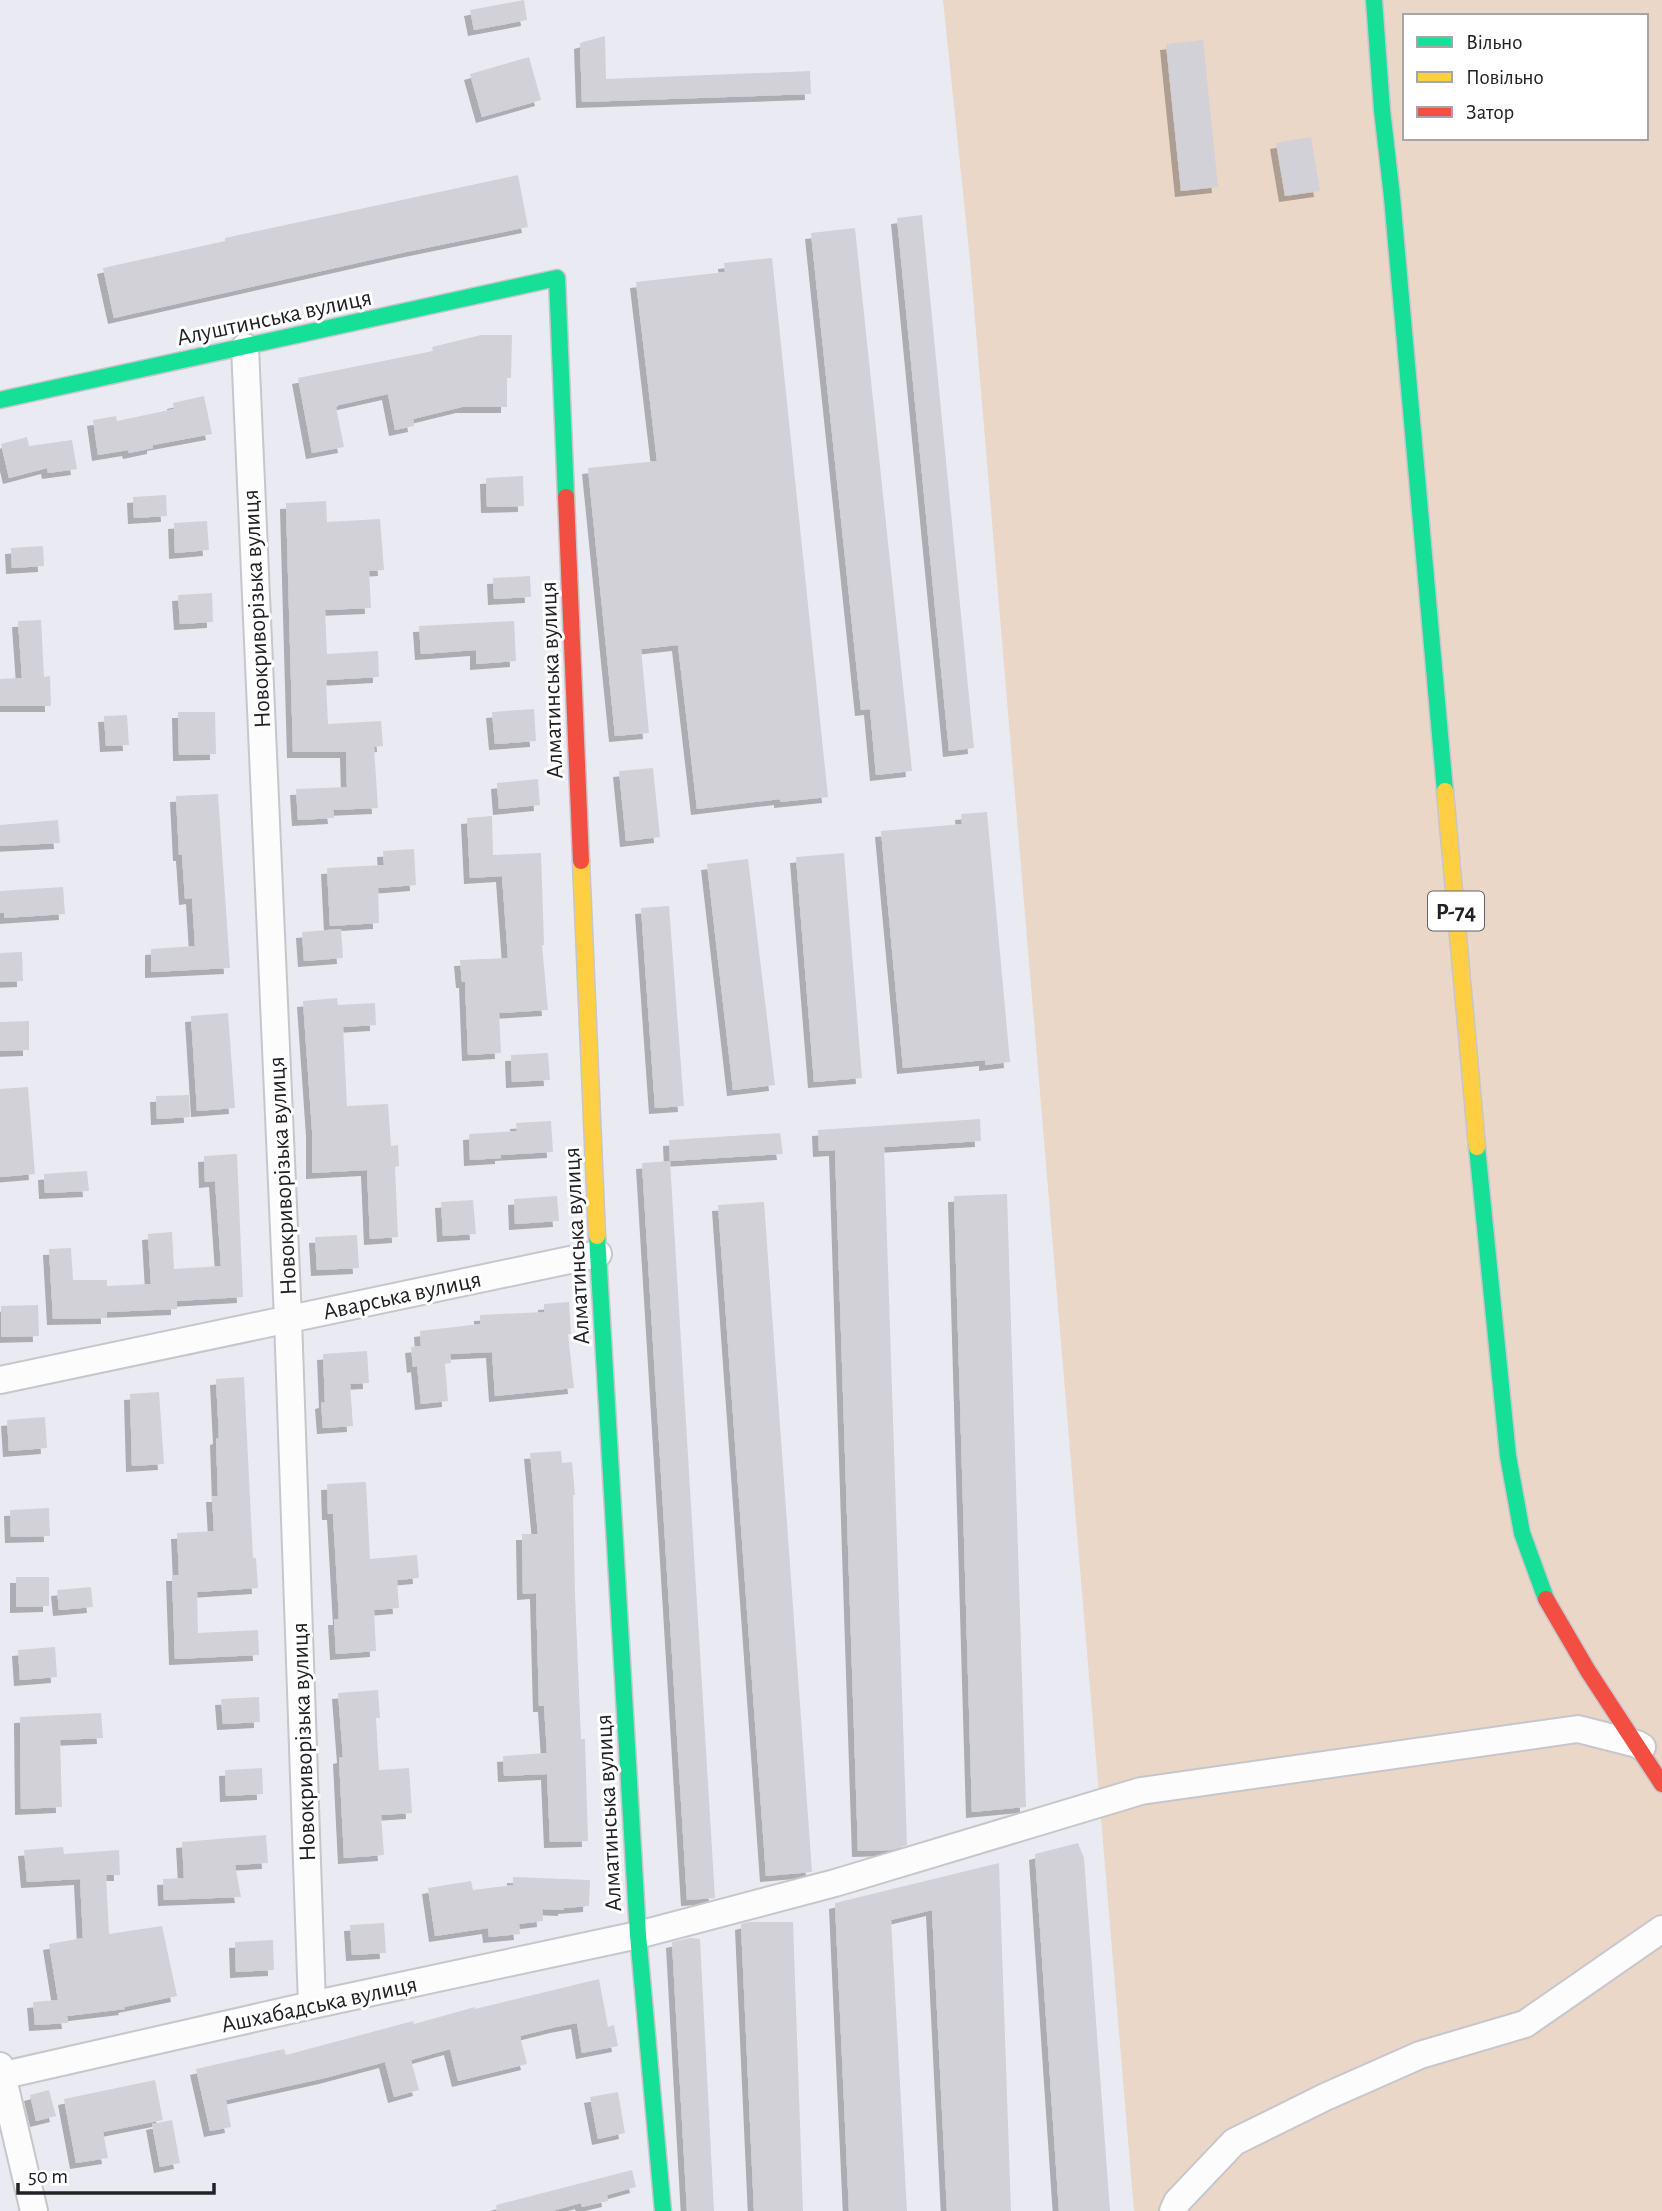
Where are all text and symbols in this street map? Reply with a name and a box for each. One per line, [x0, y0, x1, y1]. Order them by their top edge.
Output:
legend [1403, 14, 1648, 140]
text: Вільно [1466, 32, 1522, 53]
text: Повільно [1466, 67, 1544, 88]
text: Затор [1466, 102, 1514, 123]
street label: Алуштинська вулиця [174, 286, 374, 350]
street label: Новокриворізька вулиця [239, 489, 275, 729]
street label: Алматинська вулиця [537, 581, 567, 779]
road number: Р-74 [1428, 891, 1484, 930]
street label: Новокриворізька вулиця [265, 1056, 301, 1296]
street label: Алматинська вулиця [560, 1147, 594, 1345]
street label: Аварська вулиця [321, 1267, 484, 1324]
street label: Новокриворізька вулиця [288, 1622, 320, 1862]
street label: Алматинська вулиця [592, 1714, 626, 1912]
street label: Ашхабадська вулиця [219, 1972, 419, 2037]
scale bar [18, 2152, 214, 2196]
text: 50 m [28, 2166, 68, 2187]

